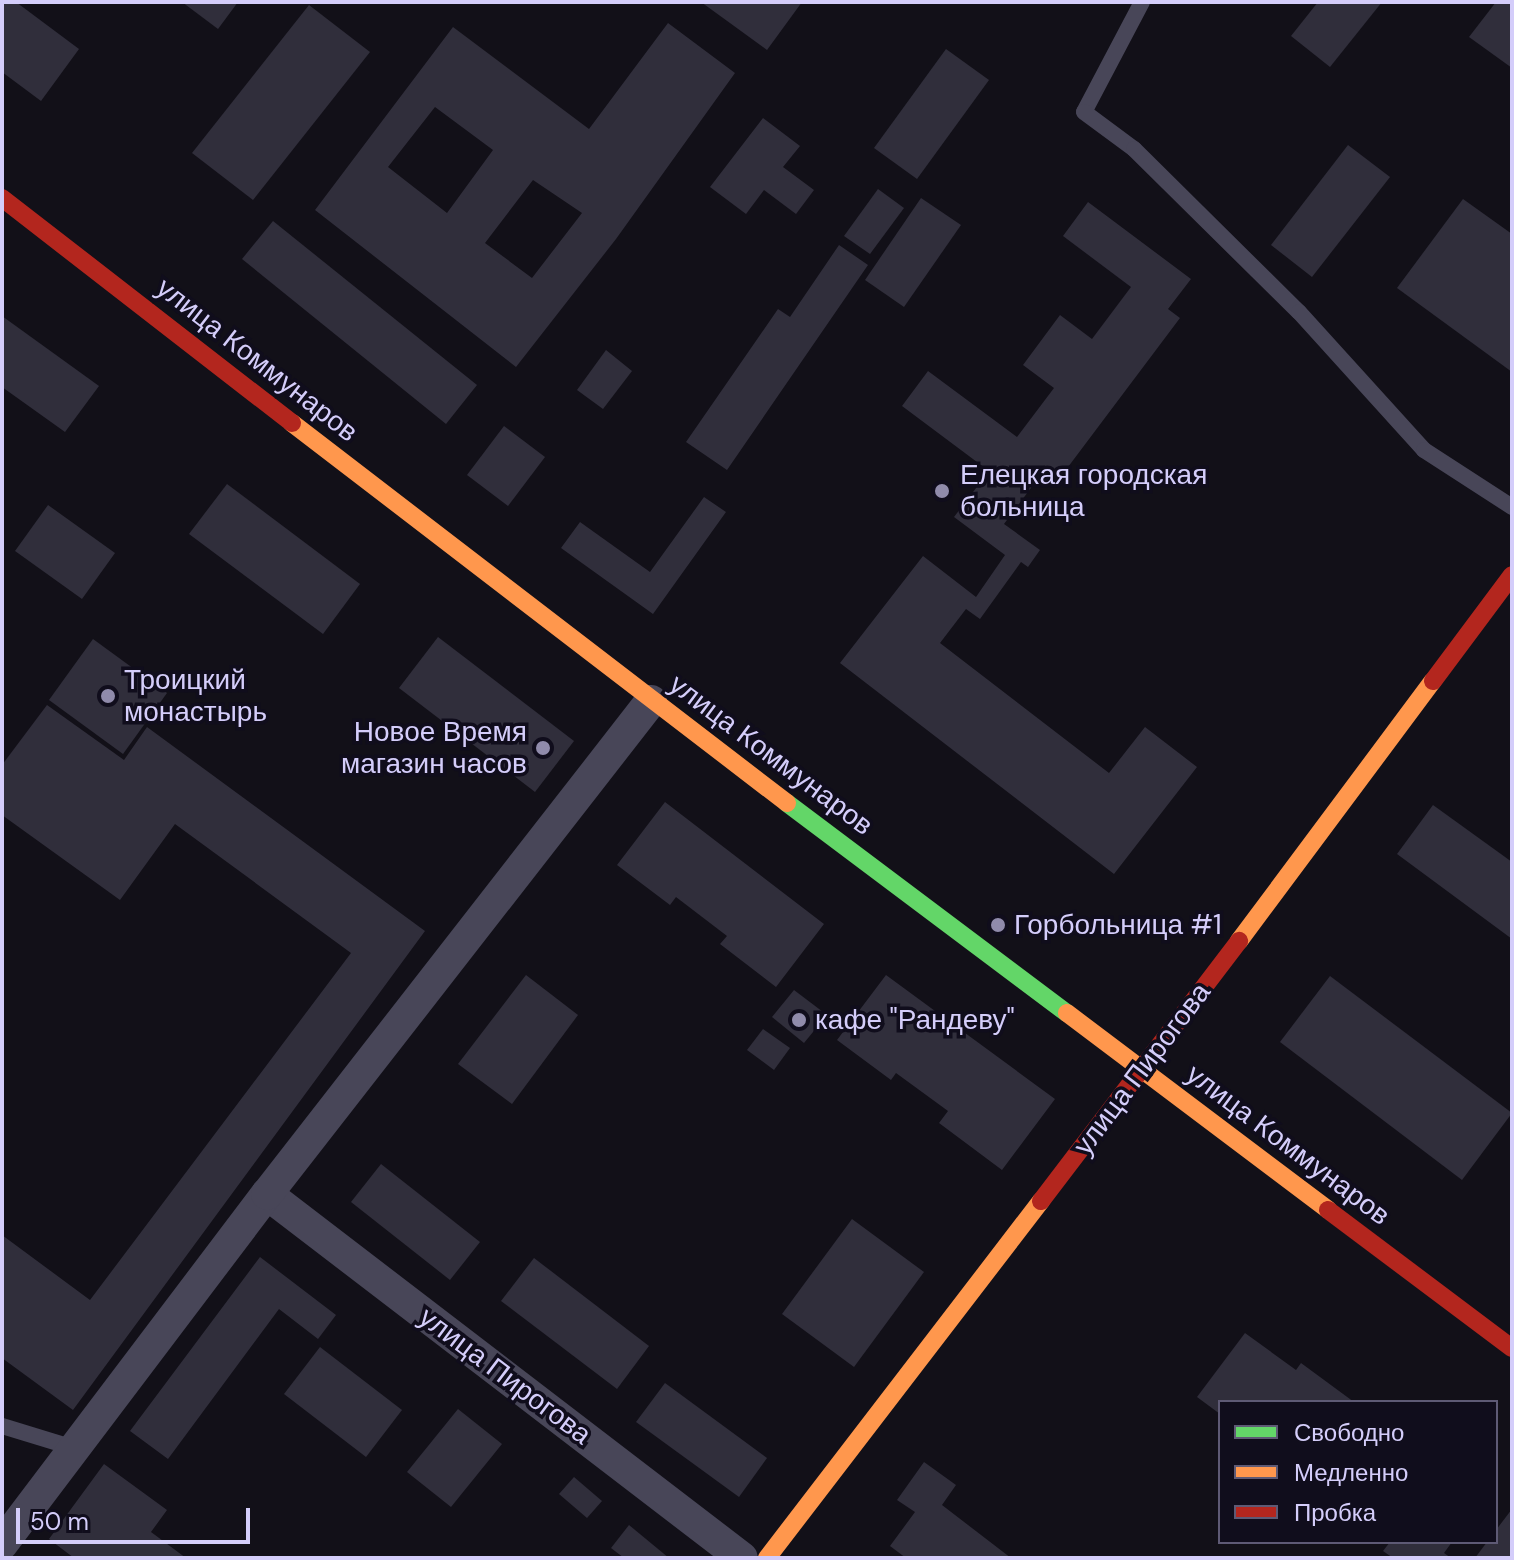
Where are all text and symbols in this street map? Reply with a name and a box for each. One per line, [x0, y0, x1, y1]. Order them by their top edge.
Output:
street label: улица Коммунаров [150, 271, 364, 449]
place label: Елецкая городская больница [960, 458, 1207, 524]
marker: Елецкая городская больница [931, 480, 953, 502]
place label: Троицкий монастырь [124, 663, 267, 729]
street label: улица Коммунаров [663, 668, 879, 842]
marker: Троицкий монастырь [99, 687, 117, 705]
place label: Новое Время магазин часов [341, 715, 527, 781]
marker: Новое Время магазин часов [534, 739, 552, 757]
place label: Горбольница #1 [1014, 908, 1222, 942]
marker: Горбольница #1 [989, 916, 1007, 934]
street label: улица Пирогова [1066, 976, 1218, 1162]
place label: кафе "Рандеву" [815, 1003, 1015, 1037]
marker: кафе "Рандеву" [790, 1011, 808, 1029]
street label: улица Коммунаров [1180, 1058, 1396, 1232]
street label: улица Пирогова [412, 1300, 598, 1452]
legend [1218, 1400, 1498, 1544]
text: Свободно [1294, 1417, 1404, 1448]
text: Медленно [1294, 1457, 1408, 1488]
scale bar [20, 1492, 254, 1542]
text: Пробка [1294, 1497, 1376, 1528]
text: 50 m [30, 1506, 89, 1537]

